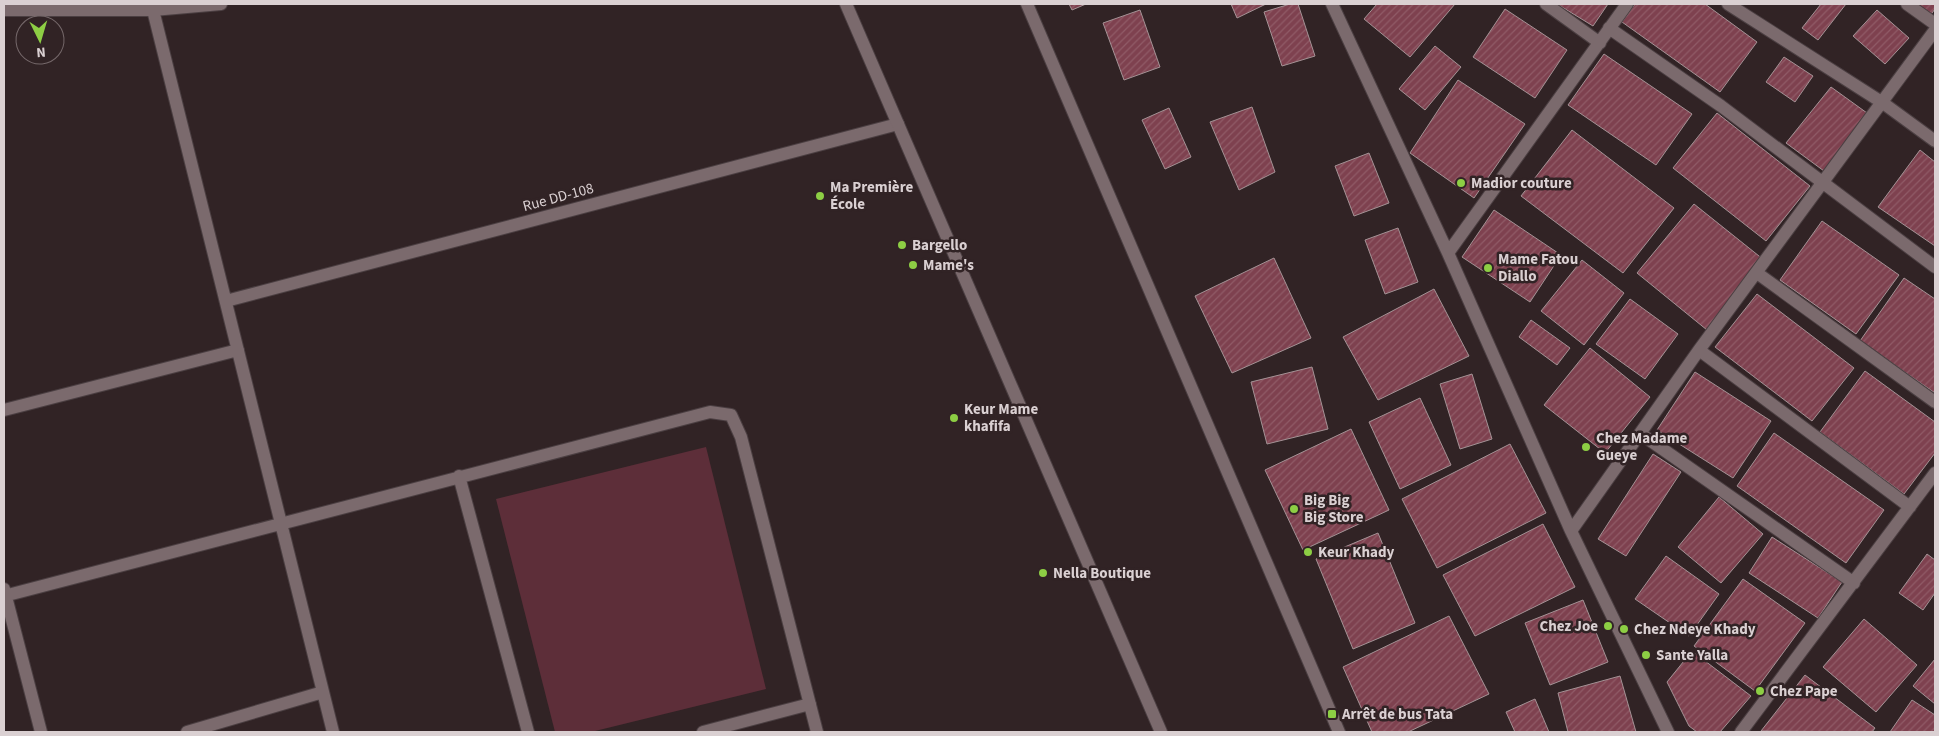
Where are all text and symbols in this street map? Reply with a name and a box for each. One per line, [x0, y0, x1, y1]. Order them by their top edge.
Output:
north arrow [15, 15, 65, 65]
text: N [36, 42, 47, 62]
place label: Madior couture [1471, 173, 1572, 194]
place label: Ma Première École [830, 177, 913, 215]
marker: Madior couture [1455, 177, 1467, 189]
street label: Rue DD-108 [520, 178, 596, 217]
marker: Ma Première École [814, 190, 826, 202]
place label: Bargello [912, 235, 967, 256]
marker: Bargello [896, 239, 908, 251]
place label: Mame Fatou Diallo [1498, 249, 1578, 287]
place label: Mame's [923, 255, 974, 276]
marker: Mame's [907, 259, 919, 271]
marker: Mame Fatou Diallo [1482, 262, 1494, 274]
place label: Keur Mame khafifa [964, 399, 1038, 437]
marker: Keur Mame khafifa [948, 412, 960, 424]
place label: Chez Madame Gueye [1596, 428, 1688, 466]
marker: Chez Madame Gueye [1580, 441, 1592, 453]
place label: Big Big Big Store [1304, 490, 1364, 528]
marker: Big Big Big Store [1288, 503, 1300, 515]
place label: Keur Khady [1318, 542, 1394, 563]
marker: Keur Khady [1302, 546, 1314, 558]
place label: Nella Boutique [1053, 563, 1151, 584]
marker: Nella Boutique [1037, 567, 1049, 579]
place label: Chez Joe [1539, 616, 1598, 637]
place label: Chez Ndeye Khady [1634, 619, 1756, 640]
marker: Chez Joe [1602, 620, 1614, 632]
marker: Chez Ndeye Khady [1618, 623, 1630, 635]
place label: Sante Yalla [1656, 645, 1728, 666]
marker: Sante Yalla [1640, 649, 1652, 661]
place label: Chez Pape [1770, 681, 1838, 702]
marker: Chez Pape [1754, 685, 1766, 697]
place label: Arrêt de bus Tata [1341, 704, 1453, 725]
marker: Arrêt de bus Tata [1326, 708, 1338, 720]

